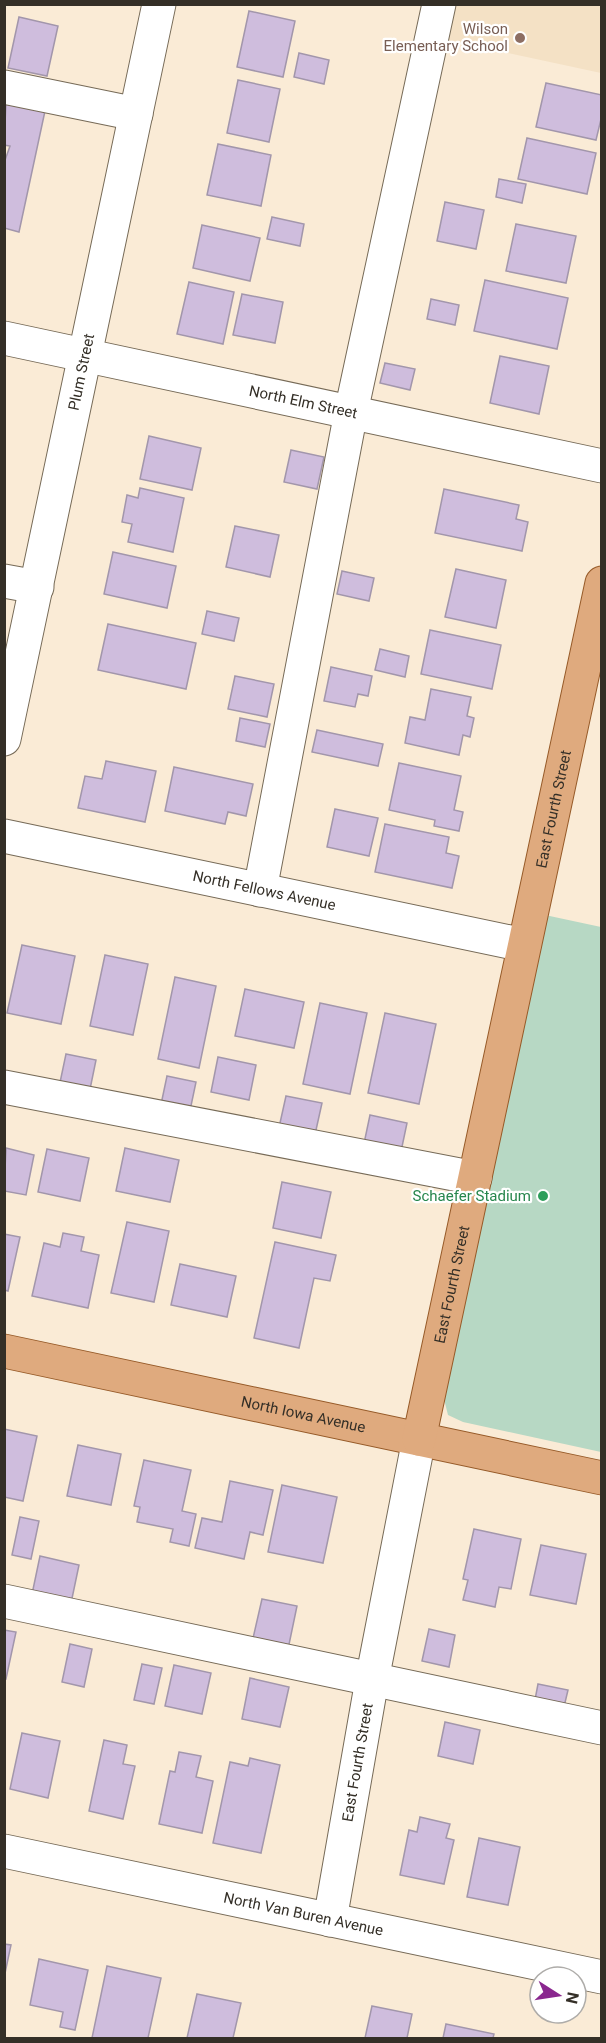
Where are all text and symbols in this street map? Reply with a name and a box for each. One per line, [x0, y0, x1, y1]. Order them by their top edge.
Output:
place label: Wilson Elementary School [384, 20, 508, 55]
marker: Wilson Elementary School [513, 31, 527, 45]
street label: Plum Street [65, 332, 98, 412]
street label: North Elm Street [247, 382, 359, 422]
street label: East Fourth Street [532, 749, 575, 870]
street label: North Fellows Avenue [191, 867, 337, 914]
place label: Schaefer Stadium [413, 1187, 531, 1205]
marker: Schaefer Stadium [536, 1189, 550, 1203]
street label: East Fourth Street [431, 1224, 473, 1345]
street label: North Iowa Avenue [240, 1393, 367, 1437]
street label: East Fourth Street [338, 1702, 377, 1823]
street label: North Van Buren Avenue [222, 1889, 385, 1940]
north arrow [528, 1965, 588, 2025]
text: N [562, 1991, 583, 2006]

